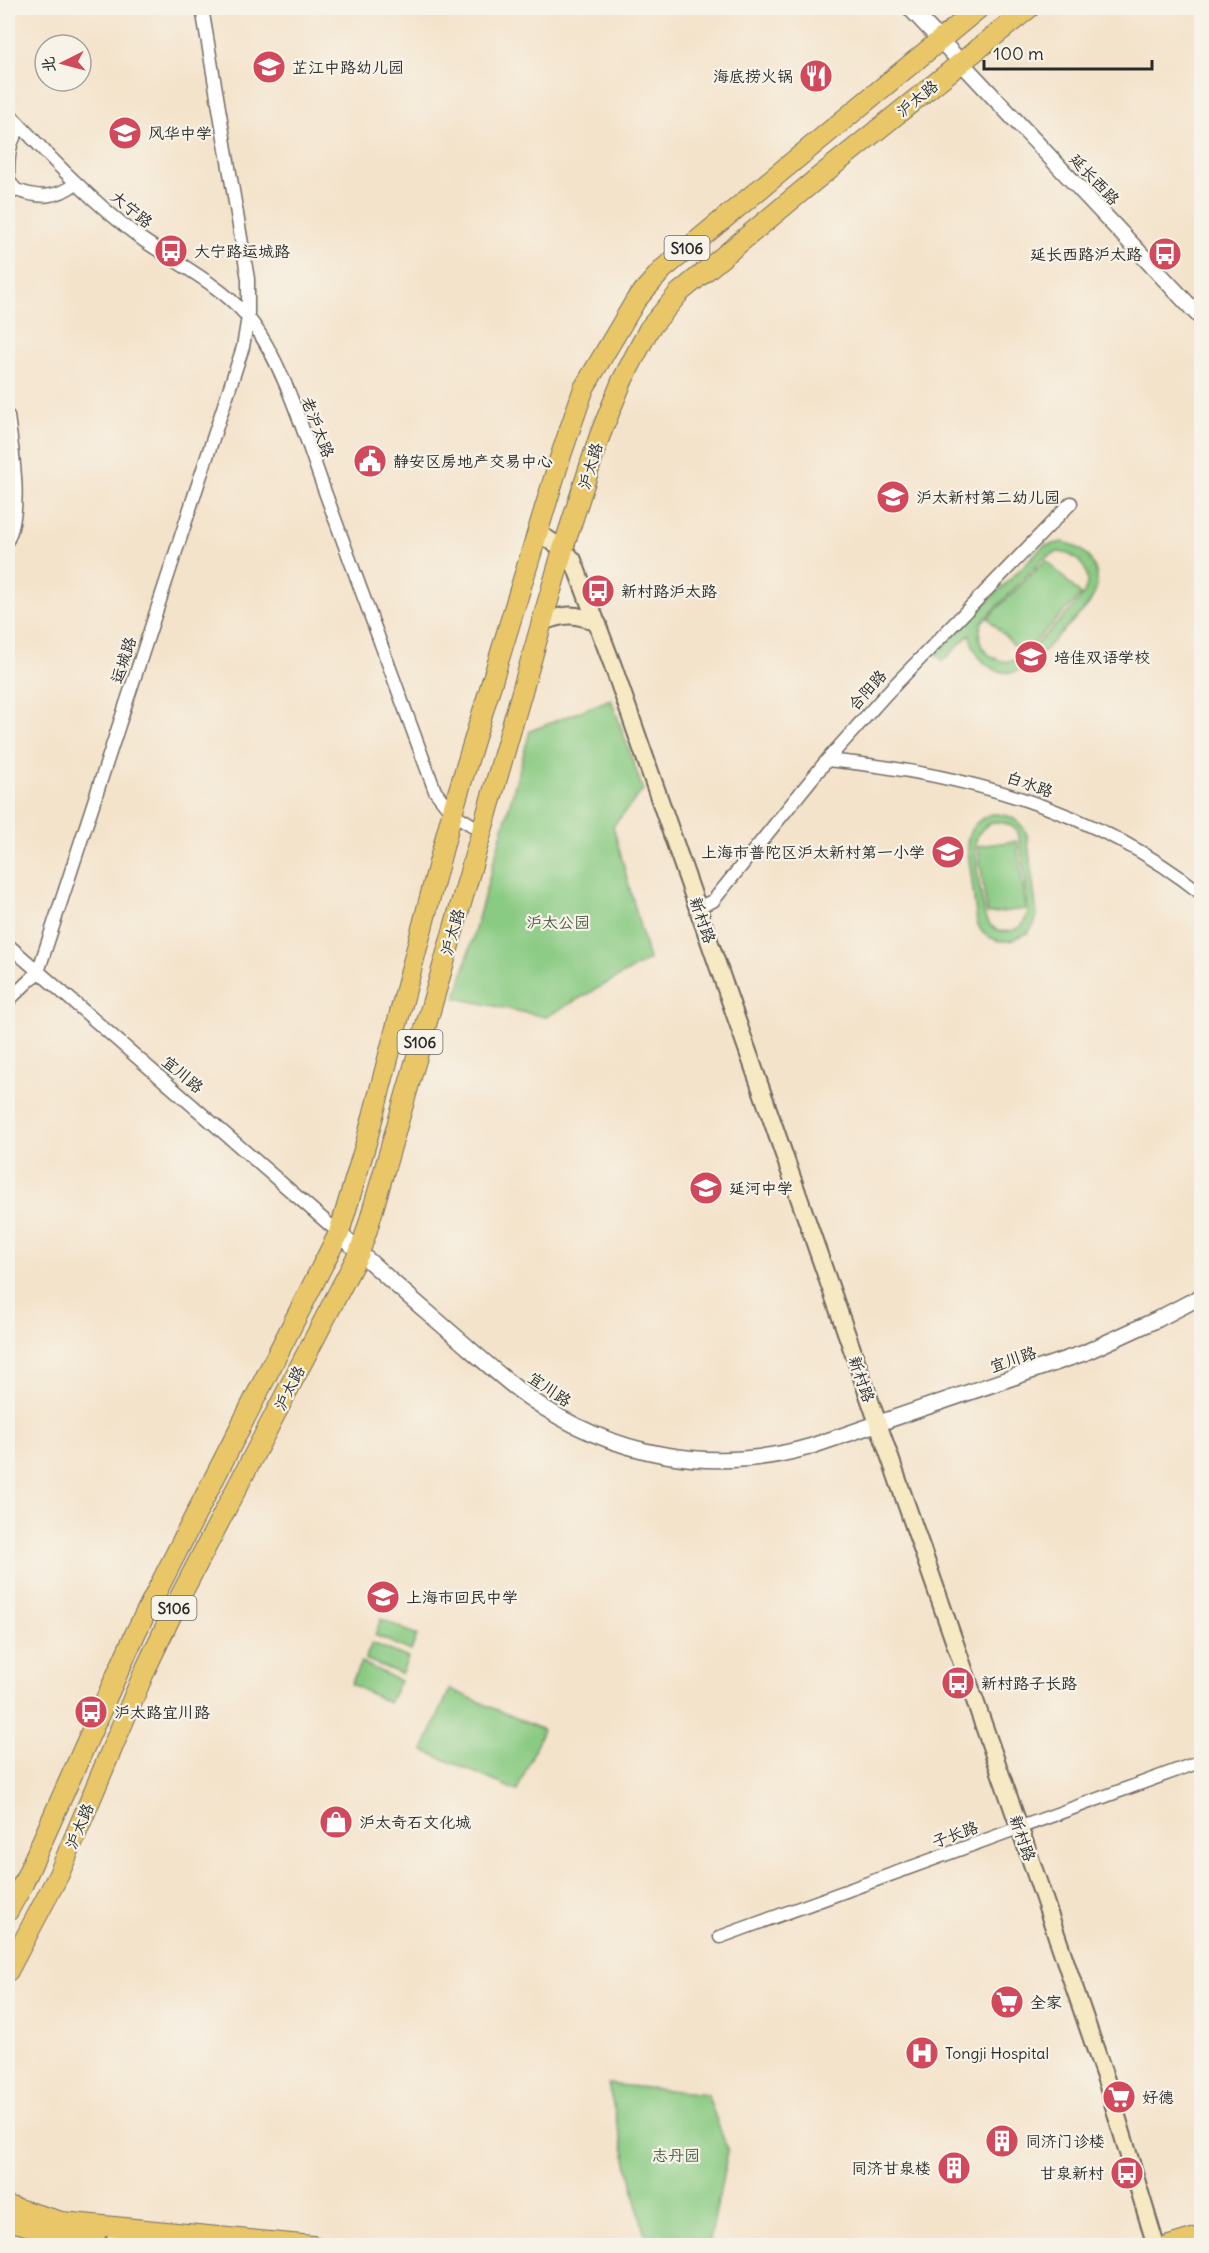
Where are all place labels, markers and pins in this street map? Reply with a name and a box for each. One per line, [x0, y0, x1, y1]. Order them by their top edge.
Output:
school or university icon: 芷江中路幼儿园 [251, 49, 287, 85]
place label: 芷江中路幼儿园 [292, 57, 404, 77]
restaurant icon: 海底捞火锅 [798, 58, 834, 94]
place label: 海底捞火锅 [713, 66, 793, 86]
school or university icon: 风华中学 [107, 115, 143, 151]
place label: 风华中学 [148, 123, 212, 143]
bus stop icon: 大宁路运城路 [153, 233, 189, 269]
bus stop icon: 延长西路沪太路 [1147, 236, 1183, 272]
place label: 大宁路运城路 [194, 241, 290, 261]
place label: 延长西路沪太路 [1030, 244, 1142, 264]
public building icon: 静安区房地产交易中心 [352, 443, 388, 479]
place label: 静安区房地产交易中心 [393, 451, 553, 471]
school or university icon: 沪太新村第二幼儿园 [875, 479, 911, 515]
place label: 沪太新村第二幼儿园 [916, 487, 1060, 507]
bus stop icon: 新村路沪太路 [580, 573, 616, 609]
place label: 新村路沪太路 [621, 581, 717, 601]
school or university icon: 培佳双语学校 [1013, 639, 1049, 675]
place label: 培佳双语学校 [1054, 647, 1150, 667]
school or university icon: 上海市普陀区沪太新村第一小学 [930, 834, 966, 870]
place label: 上海市普陀区沪太新村第一小学 [701, 842, 925, 862]
school or university icon: 延河中学 [688, 1170, 724, 1206]
place label: 延河中学 [729, 1178, 793, 1198]
school or university icon: 上海市回民中学 [365, 1579, 401, 1615]
place label: 上海市回民中学 [406, 1587, 518, 1607]
bus stop icon: 新村路子长路 [940, 1665, 976, 1701]
place label: 新村路子长路 [981, 1673, 1077, 1693]
bus stop icon: 沪太路宜川路 [73, 1694, 109, 1730]
place label: 沪太路宜川路 [114, 1702, 210, 1722]
shop icon: 沪太奇石文化城 [318, 1804, 354, 1840]
place label: 沪太奇石文化城 [359, 1812, 471, 1832]
supermarket icon: 全家 [989, 1984, 1025, 2020]
place label: 全家 [1030, 1992, 1062, 2012]
hospital icon: Tongji Hospital [904, 2035, 940, 2071]
place label: Tongji Hospital [945, 2043, 1049, 2063]
supermarket icon: 好德 [1101, 2079, 1137, 2115]
place label: 好德 [1142, 2087, 1174, 2107]
building icon: 同济门诊楼 [984, 2123, 1020, 2159]
place label: 同济门诊楼 [1025, 2131, 1105, 2151]
building icon: 同济甘泉楼 [936, 2150, 972, 2186]
bus stop icon: 甘泉新村 [1109, 2155, 1145, 2191]
place label: 同济甘泉楼 [851, 2158, 931, 2178]
place label: 甘泉新村 [1040, 2163, 1104, 2183]

